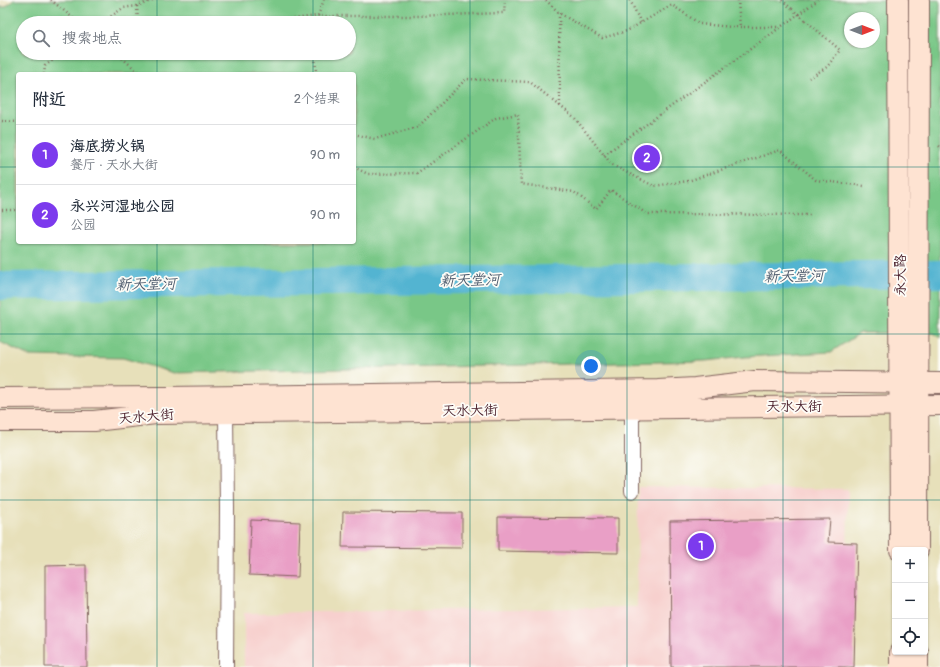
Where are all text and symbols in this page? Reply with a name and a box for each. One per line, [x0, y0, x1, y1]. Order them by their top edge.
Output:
north arrow [844, 12, 880, 48]
search box [16, 16, 356, 60]
icon: search [30, 27, 52, 49]
text: 搜索地点 [62, 29, 122, 48]
text: 附近 [32, 89, 66, 110]
text: 2个结果 [294, 91, 340, 107]
text: 海底捞火锅 [70, 137, 145, 156]
pin: 2 [634, 143, 660, 173]
text: 1 [42, 147, 48, 163]
text: 90 m [310, 147, 340, 163]
text: 餐厅 · 天水大街 [70, 157, 158, 173]
text: 永兴河湿地公园 [70, 197, 175, 216]
text: 2 [41, 207, 49, 223]
text: 90 m [310, 207, 340, 223]
text: 公园 [70, 217, 96, 233]
street label: 永大路 [892, 254, 909, 296]
water label: 新天堂河 [764, 266, 827, 287]
water label: 新天堂河 [440, 270, 503, 291]
water label: 新天堂河 [116, 274, 179, 295]
your location [581, 356, 601, 376]
street label: 天水大街 [766, 398, 822, 415]
street label: 天水大街 [442, 402, 498, 419]
street label: 天水大街 [117, 406, 175, 427]
pin: 1 [688, 531, 714, 561]
map controls [892, 547, 928, 655]
button: + [892, 547, 928, 583]
button: − [892, 583, 928, 619]
button: locate [892, 619, 928, 655]

